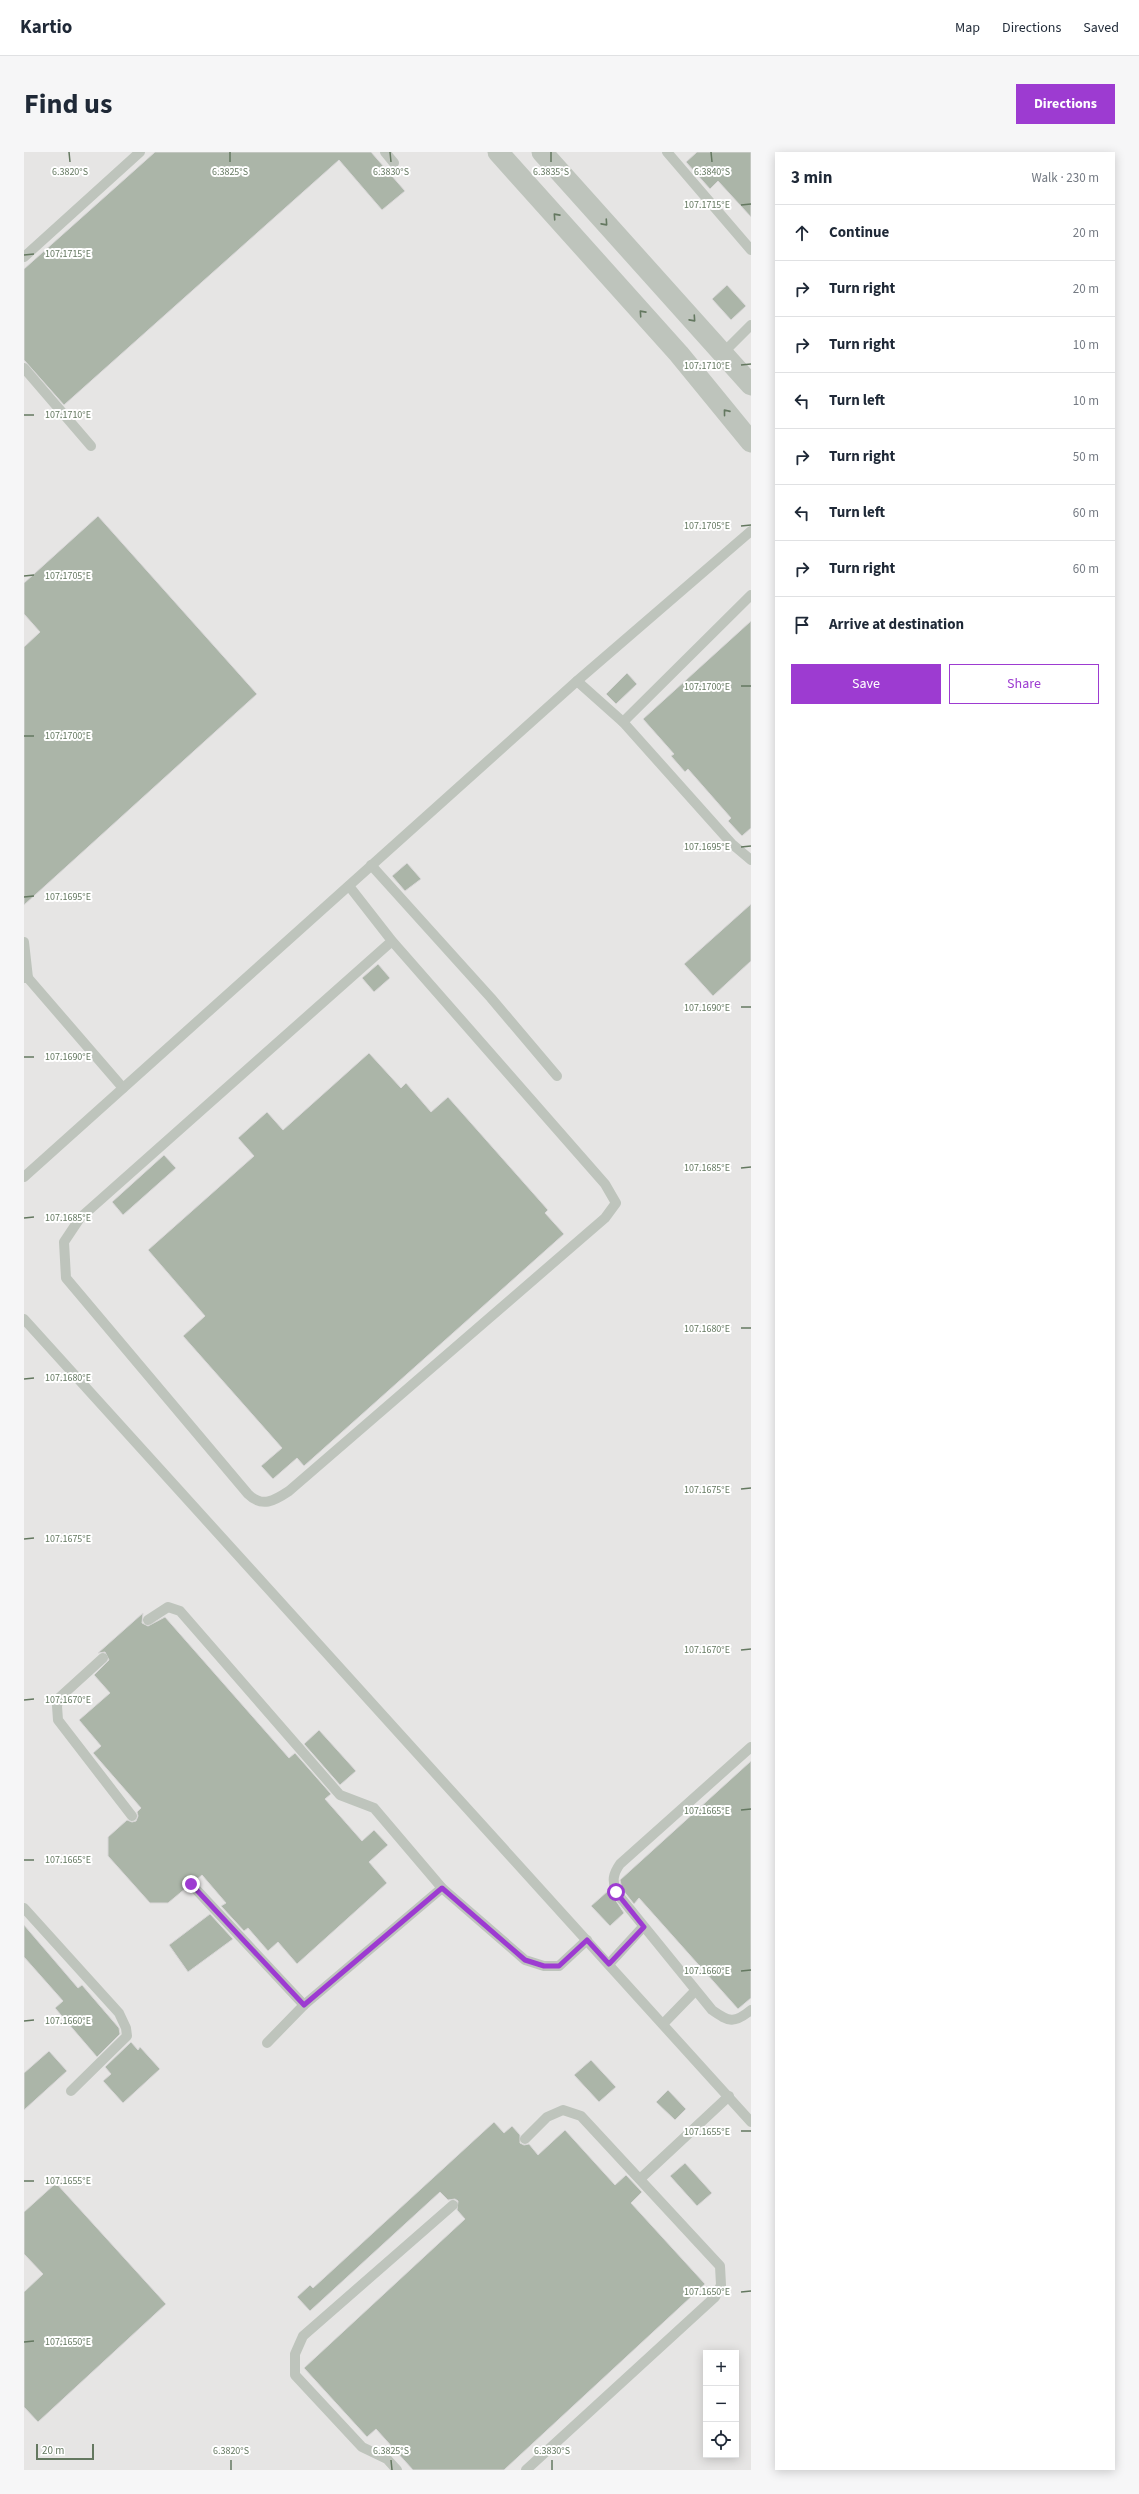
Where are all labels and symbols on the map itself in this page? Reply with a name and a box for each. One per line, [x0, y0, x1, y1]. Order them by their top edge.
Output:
text: 6.3820°S [52, 165, 88, 179]
text: 6.3825°S [212, 165, 248, 179]
text: 6.3830°S [373, 165, 409, 179]
text: 6.3835°S [533, 165, 569, 179]
text: 6.3840°S [694, 165, 730, 179]
text: 107.1715°E [684, 198, 730, 212]
one-way arrow [553, 213, 560, 221]
one-way arrow [601, 218, 608, 225]
text: 107.1715°E [45, 247, 91, 261]
one-way arrow [640, 310, 647, 318]
one-way arrow [688, 314, 695, 322]
text: 107.1710°E [684, 359, 730, 373]
text: 107.1710°E [45, 408, 91, 422]
one-way arrow [724, 409, 731, 416]
text: 107.1705°E [684, 519, 730, 533]
text: 107.1705°E [45, 569, 91, 583]
text: 107.1700°E [684, 680, 730, 694]
text: 107.1700°E [45, 729, 91, 743]
text: 107.1695°E [684, 840, 730, 854]
text: 107.1695°E [45, 890, 91, 904]
text: 107.1690°E [684, 1001, 730, 1015]
text: 107.1690°E [45, 1050, 91, 1064]
text: 107.1685°E [684, 1161, 730, 1175]
text: 107.1685°E [45, 1211, 91, 1225]
text: 107.1680°E [684, 1322, 730, 1336]
text: 107.1680°E [45, 1371, 91, 1385]
text: 107.1675°E [684, 1483, 730, 1497]
text: 107.1675°E [45, 1532, 91, 1546]
text: 107.1670°E [684, 1643, 730, 1657]
text: 107.1670°E [45, 1693, 91, 1707]
text: 107.1665°E [684, 1804, 730, 1818]
text: 107.1665°E [45, 1853, 91, 1867]
route end [182, 1875, 200, 1893]
route start [607, 1883, 625, 1901]
text: 107.1660°E [684, 1964, 730, 1978]
text: 107.1660°E [45, 2014, 91, 2028]
text: 107.1655°E [684, 2125, 730, 2139]
text: 107.1655°E [45, 2174, 91, 2188]
text: 107.1650°E [684, 2285, 730, 2299]
text: 107.1650°E [45, 2335, 91, 2349]
scale bar [36, 2442, 94, 2461]
text: 6.3820°S [213, 2444, 249, 2458]
text: 6.3825°S [373, 2444, 409, 2458]
text: 6.3830°S [534, 2444, 570, 2458]

